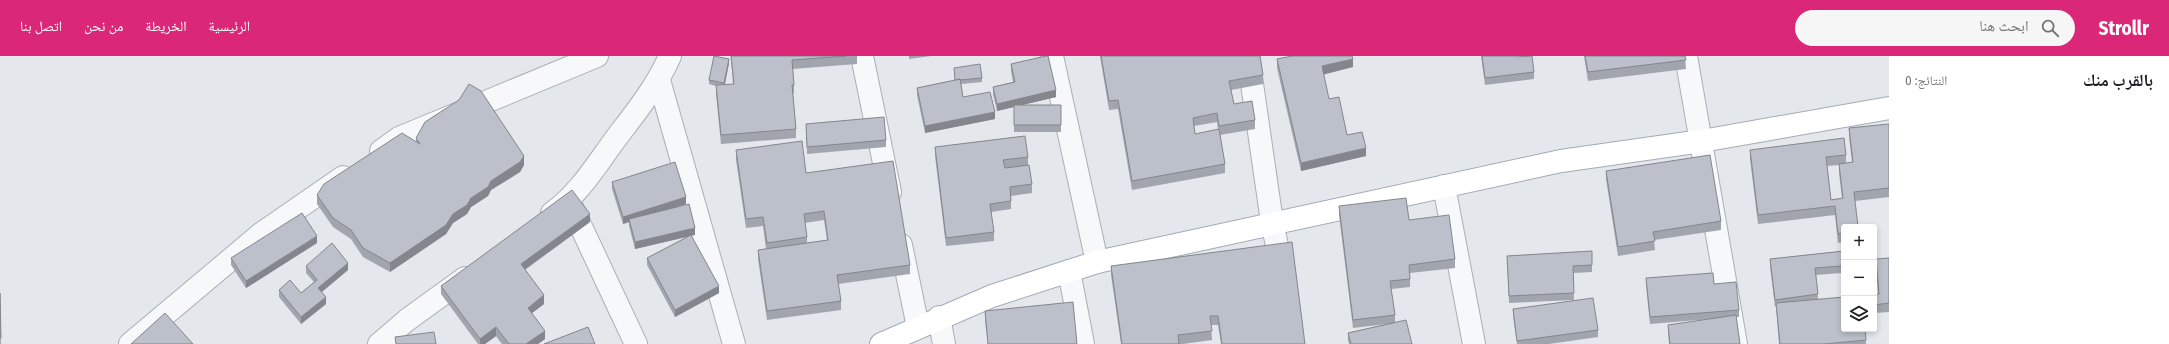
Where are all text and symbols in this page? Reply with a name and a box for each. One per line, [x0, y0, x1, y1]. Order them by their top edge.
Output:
search box [1795, 10, 2075, 46]
text: ابحث هنا [1979, 17, 2029, 35]
icon: search [2039, 17, 2061, 39]
text: Strollr [2099, 17, 2149, 40]
text: اتصل بنا [20, 18, 62, 35]
text: من نحن [84, 18, 123, 35]
text: الخريطة [145, 18, 187, 35]
text: الرئيسية [209, 18, 250, 35]
text: بالقرب منك [2083, 70, 2153, 91]
text: النتائج: 0 [1905, 73, 1947, 88]
map controls [1841, 224, 1877, 332]
button: + [1841, 224, 1877, 260]
button: − [1841, 260, 1877, 296]
button: layers [1841, 296, 1877, 332]

